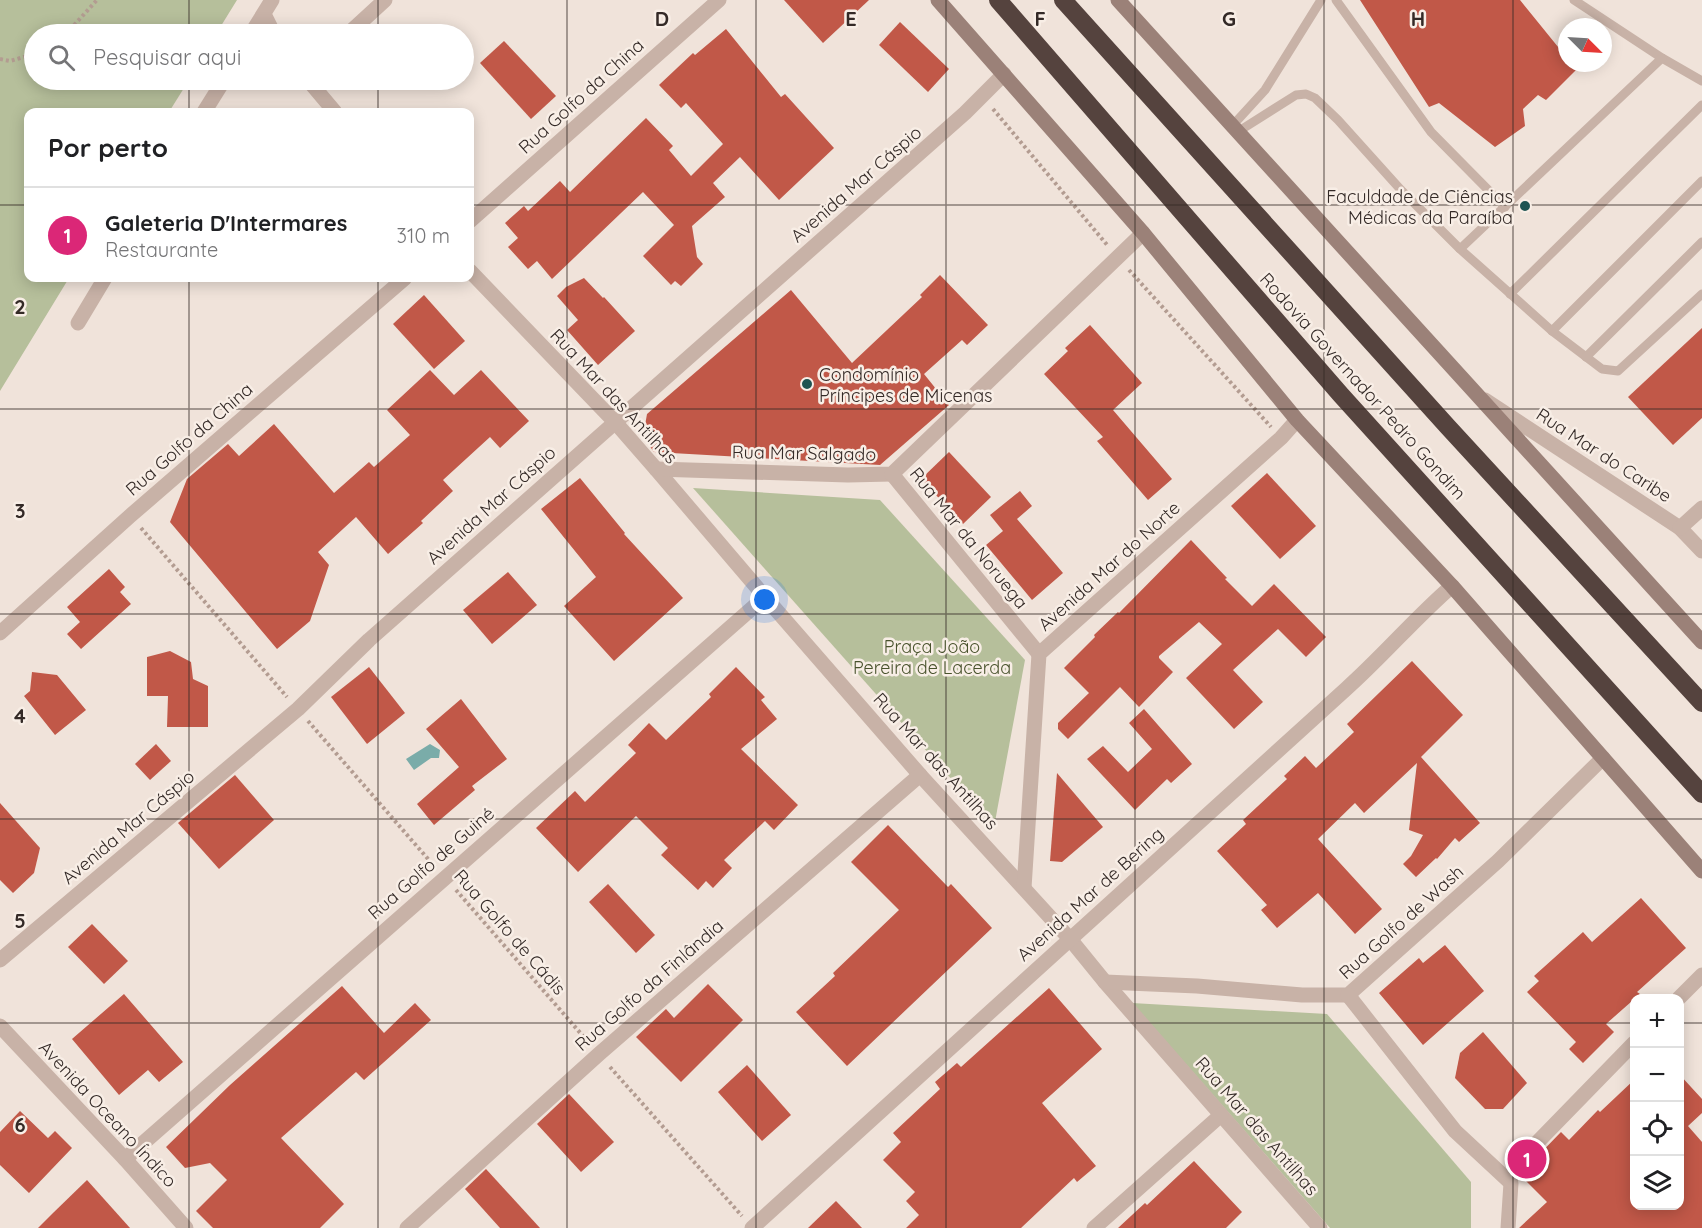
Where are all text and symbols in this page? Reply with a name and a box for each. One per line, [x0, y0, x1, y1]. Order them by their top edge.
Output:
text: D [655, 6, 669, 31]
text: E [845, 6, 857, 31]
text: F [1034, 6, 1046, 31]
text: G [1222, 6, 1236, 31]
text: H [1411, 6, 1425, 31]
north arrow [1558, 18, 1612, 72]
search box [24, 24, 474, 90]
street label: Rua Golfo da China [514, 34, 648, 158]
icon: search [45, 41, 78, 74]
text: Pesquisar aqui [93, 43, 241, 71]
street label: Avenida Mar Cáspio [786, 121, 926, 247]
text: Por perto [48, 131, 168, 164]
place label: Faculdade de Ciências Médicas da Paraíba [1326, 185, 1513, 229]
marker: Faculdade de Ciências Médicas da Paraíba [1518, 199, 1532, 213]
text: Galeteria D'Intermares [105, 209, 347, 237]
text: 1 [64, 223, 71, 248]
text: 310 m [397, 223, 450, 248]
text: Restaurante [105, 237, 218, 262]
street label: Rodovia Governador Pedro Gondim [1255, 268, 1471, 504]
text: 2 [14, 294, 26, 319]
street label: Rua Mar das Antilhas [545, 324, 683, 468]
place label: Condomínio Príncipes de Micenas [819, 363, 993, 407]
marker: Condomínio Príncipes de Micenas [800, 377, 814, 391]
street label: Rua Golfo da China [121, 378, 257, 500]
street label: Rua Mar do Caribe [1532, 403, 1676, 507]
street label: Rua Mar Salgado [732, 440, 876, 466]
street label: Avenida Mar Cáspio [422, 441, 560, 569]
street label: Rua Mar da Noruega [905, 463, 1033, 613]
street label: Avenida Mar do Norte [1033, 496, 1185, 636]
text: 3 [15, 498, 25, 523]
your location [750, 585, 779, 614]
park label: Praça João Pereira de Lacerda [853, 635, 1011, 679]
street label: Rua Mar das Antilhas [868, 688, 1004, 834]
text: 4 [14, 703, 26, 728]
street label: Avenida Mar Cáspio [57, 765, 199, 889]
street label: Rua Golfo de Guiné [363, 802, 499, 924]
street label: Avenida Mar de Bering [1012, 822, 1168, 966]
street label: Rua Golfo de Wash [1334, 860, 1468, 984]
street label: Rua Golfo de Cádis [449, 864, 571, 1000]
text: 5 [14, 908, 26, 933]
street label: Rua Golfo da Finlândia [570, 914, 728, 1056]
map controls [1630, 994, 1684, 1210]
button: + [1630, 994, 1684, 1048]
street label: Avenida Oceano Índico [34, 1036, 182, 1192]
button: − [1630, 1048, 1684, 1102]
street label: Rua Mar das Antilhas [1190, 1052, 1324, 1200]
button: locate [1630, 1102, 1684, 1156]
text: 6 [14, 1112, 26, 1137]
pin: 1 [1508, 1136, 1546, 1182]
button: layers [1630, 1156, 1684, 1210]

